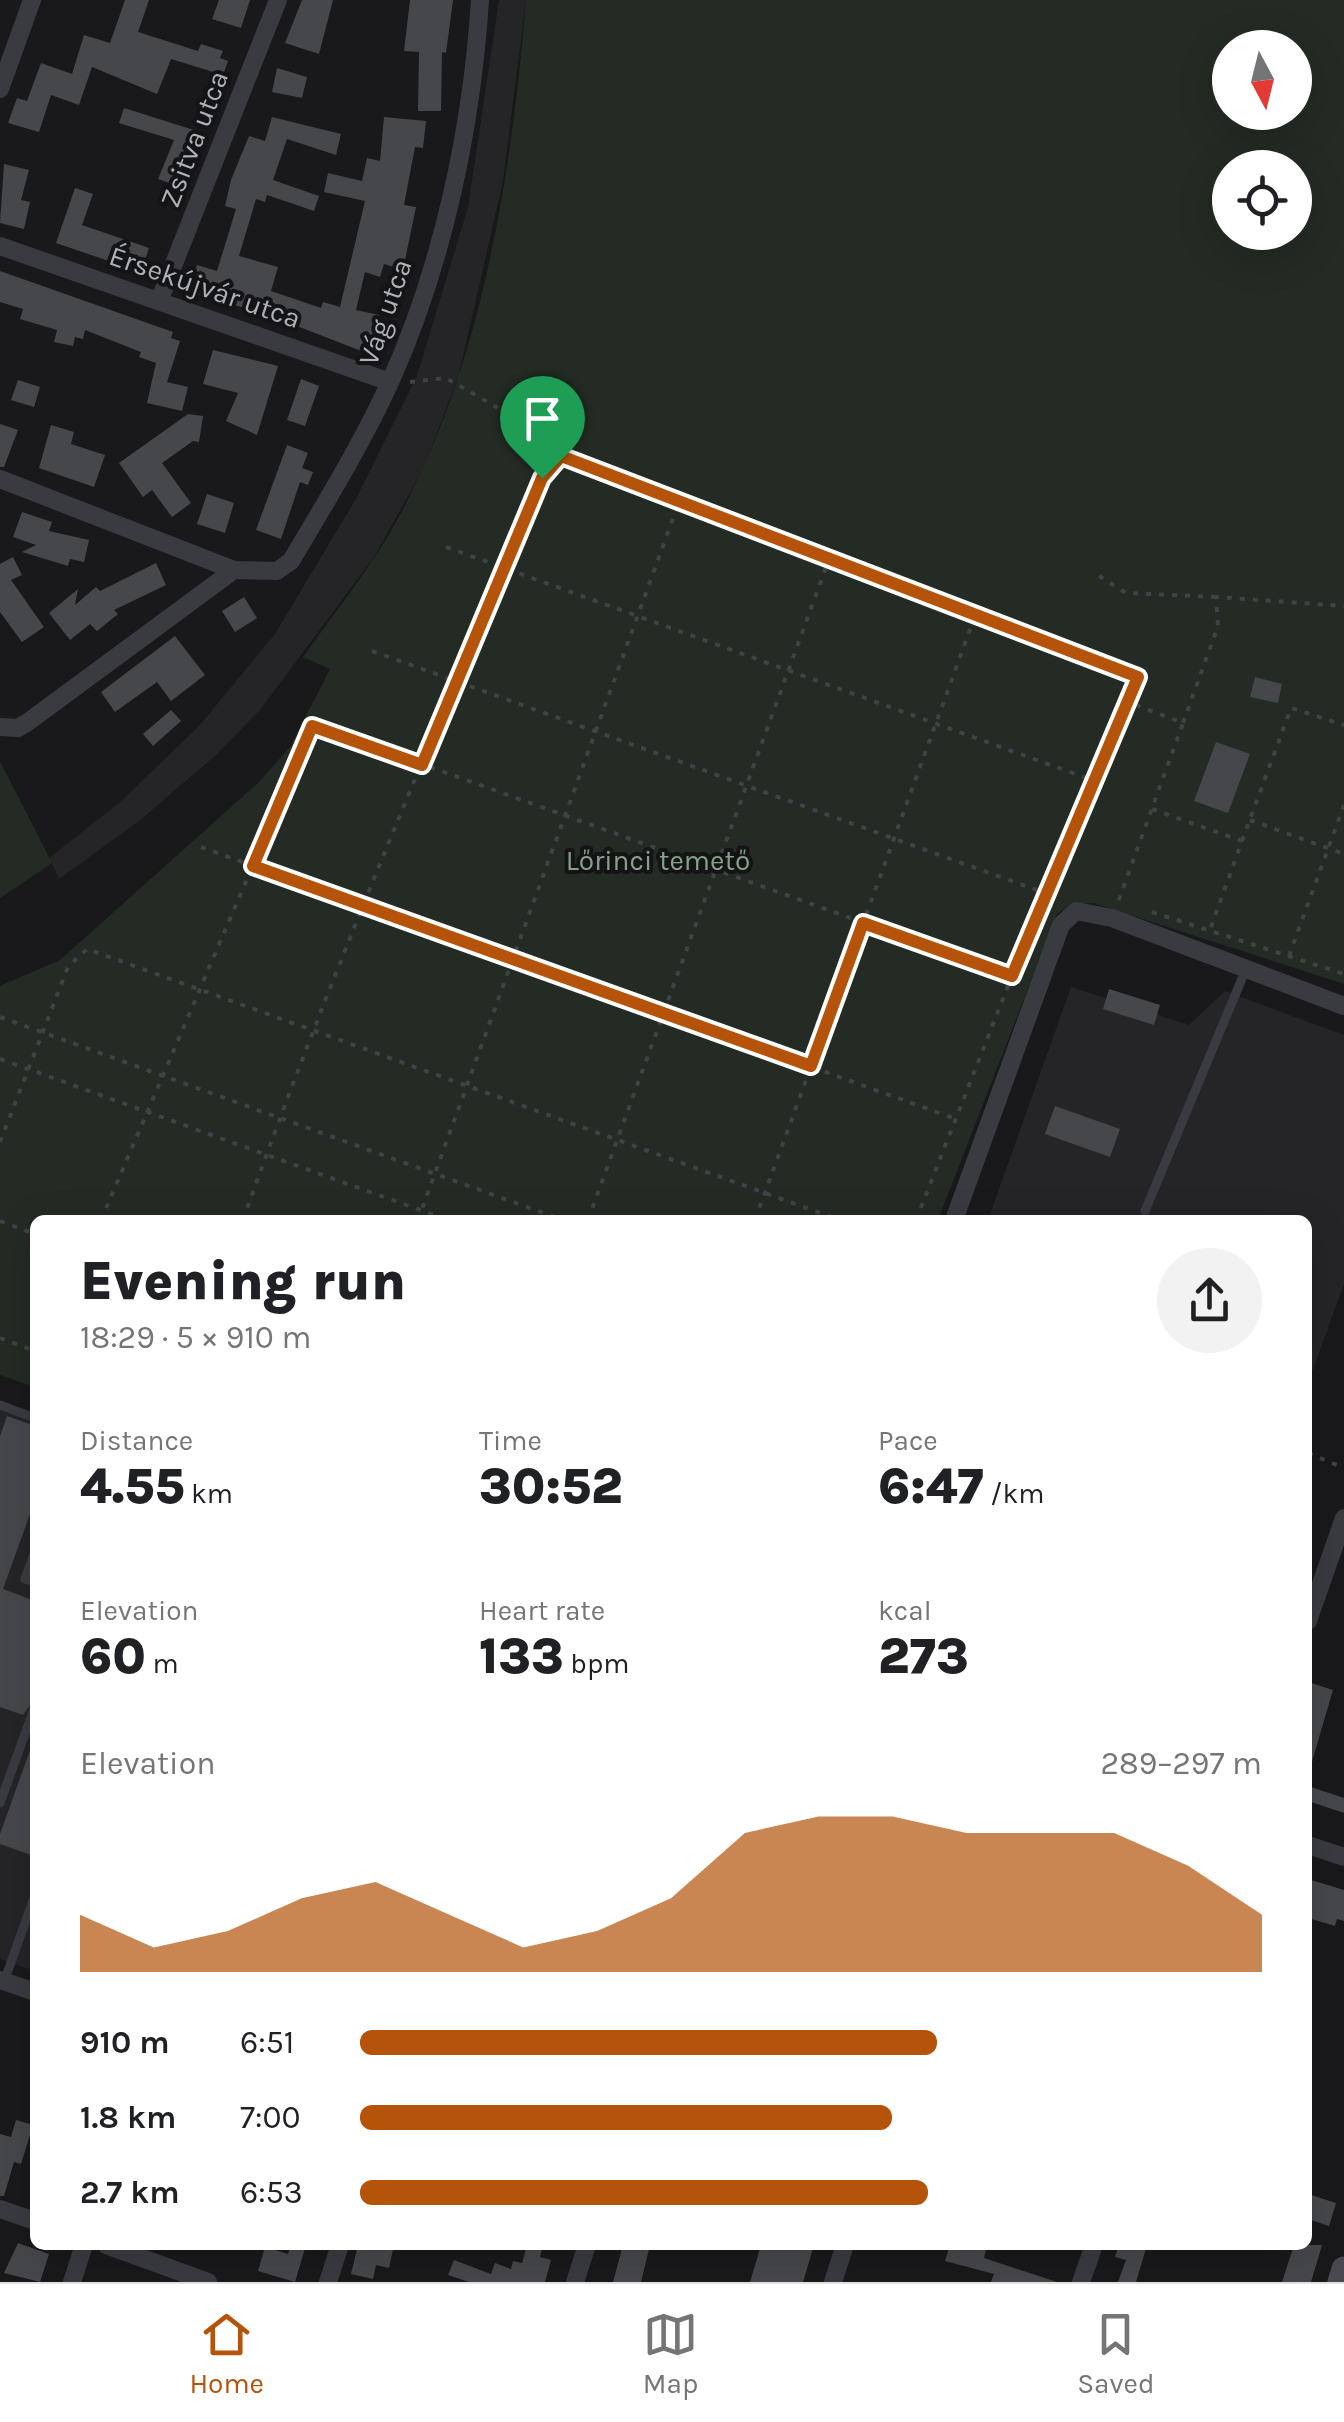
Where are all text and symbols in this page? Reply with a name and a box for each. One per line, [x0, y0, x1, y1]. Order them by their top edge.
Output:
north arrow [1212, 30, 1312, 130]
map controls [1212, 30, 1312, 250]
street label: Zsitva utca [153, 66, 235, 212]
button: locate [1212, 150, 1312, 250]
street label: Érsekújvár utca [105, 238, 305, 335]
street label: Vág utca [351, 255, 419, 369]
pin [500, 376, 585, 479]
icon: arrive [515, 391, 570, 446]
park label: Lőrinci temető [566, 844, 750, 877]
button: share [1157, 1248, 1262, 1353]
text: Evening run [80, 1249, 406, 1313]
text: 18:29 · 5 × 910 m [80, 1319, 311, 1356]
text: Distance [80, 1424, 193, 1457]
text: Time [479, 1424, 542, 1457]
text: Pace [878, 1424, 938, 1457]
text: 4.55 [80, 1457, 184, 1516]
text: 30:52 [479, 1457, 623, 1516]
text: 6:47 [878, 1457, 984, 1516]
text: km [184, 1477, 233, 1510]
text: /km [984, 1477, 1044, 1510]
text: Elevation [80, 1594, 199, 1627]
text: Heart rate [479, 1594, 605, 1627]
text: kcal [878, 1594, 931, 1627]
text: 60 [80, 1627, 146, 1686]
text: 133 [479, 1627, 564, 1686]
text: 273 [878, 1627, 969, 1686]
text: m [146, 1647, 179, 1680]
text: bpm [564, 1647, 630, 1680]
text: Elevation [80, 1745, 215, 1782]
text: 289–297 m [1100, 1745, 1262, 1782]
text: 910 m [80, 2024, 170, 2061]
text: 6:51 [240, 2024, 294, 2061]
text: 1.8 km [80, 2099, 176, 2136]
text: 7:00 [240, 2099, 300, 2136]
text: 2.7 km [80, 2174, 180, 2211]
text: 6:53 [240, 2174, 303, 2211]
tab: Home [189, 2307, 264, 2400]
tab: Map [643, 2307, 698, 2400]
tab: Saved [1077, 2307, 1155, 2400]

